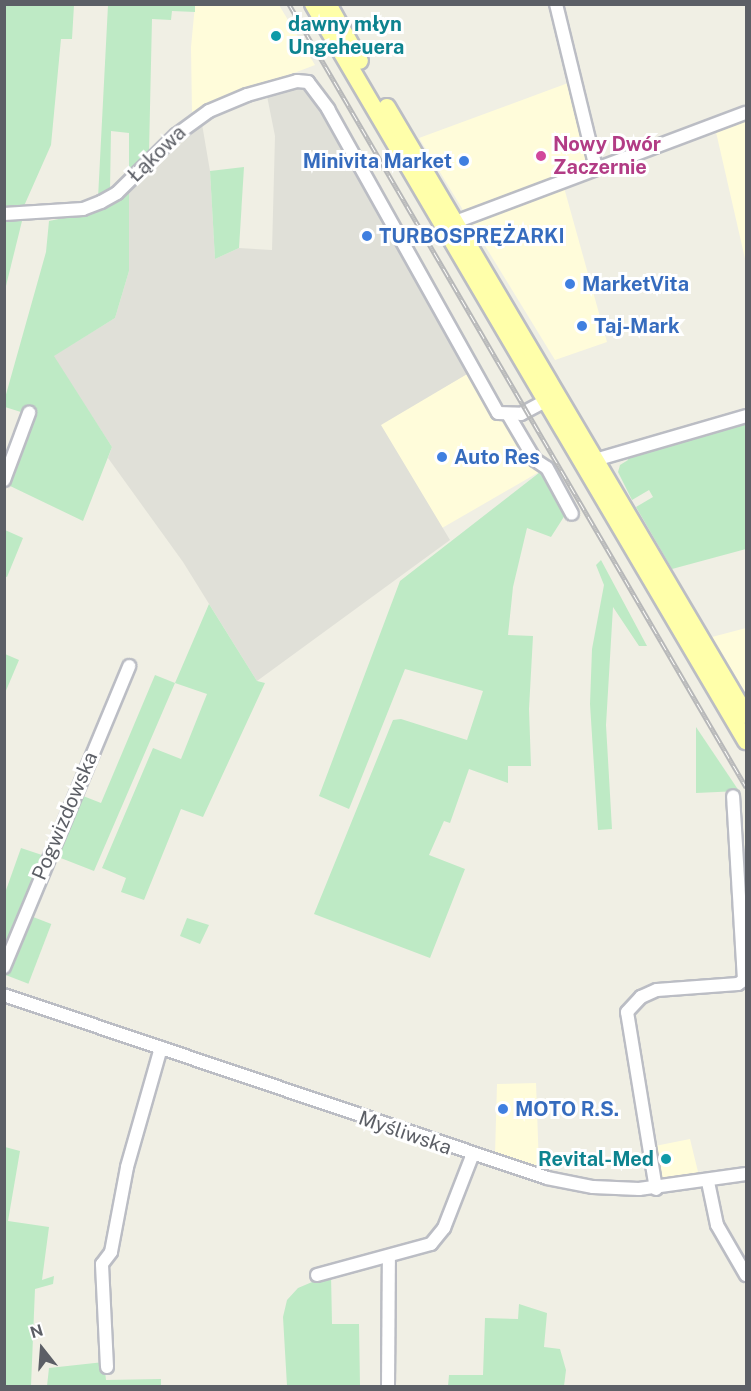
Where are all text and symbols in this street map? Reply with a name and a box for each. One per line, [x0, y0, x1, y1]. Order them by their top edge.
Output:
place label: dawny młyn Ungeheuera [288, 13, 404, 60]
marker: dawny młyn Ungeheuera [269, 29, 283, 43]
street label: Łąkowa [123, 121, 191, 187]
place label: Nowy Dwór Zaczernie [553, 132, 661, 179]
place label: Minivita Market [303, 149, 452, 173]
marker: Nowy Dwór Zaczernie [534, 149, 548, 163]
marker: Minivita Market [457, 154, 471, 168]
place label: TURBOSPRĘŻARKI [379, 224, 565, 248]
marker: TURBOSPRĘŻARKI [360, 229, 374, 243]
place label: MarketVita [582, 272, 689, 296]
marker: MarketVita [563, 277, 577, 291]
place label: Taj-Mark [594, 314, 680, 338]
marker: Taj-Mark [575, 319, 589, 333]
place label: Auto Res [454, 445, 540, 469]
marker: Auto Res [435, 450, 449, 464]
street label: Pogwizdowska [27, 748, 103, 884]
place label: MOTO R.S. [515, 1097, 619, 1121]
marker: MOTO R.S. [496, 1102, 510, 1116]
street label: Myśliwska [355, 1106, 455, 1160]
place label: Revital-Med [538, 1147, 654, 1171]
marker: Revital-Med [659, 1152, 673, 1166]
north arrow [12, 1319, 72, 1379]
text: N [28, 1320, 45, 1342]

